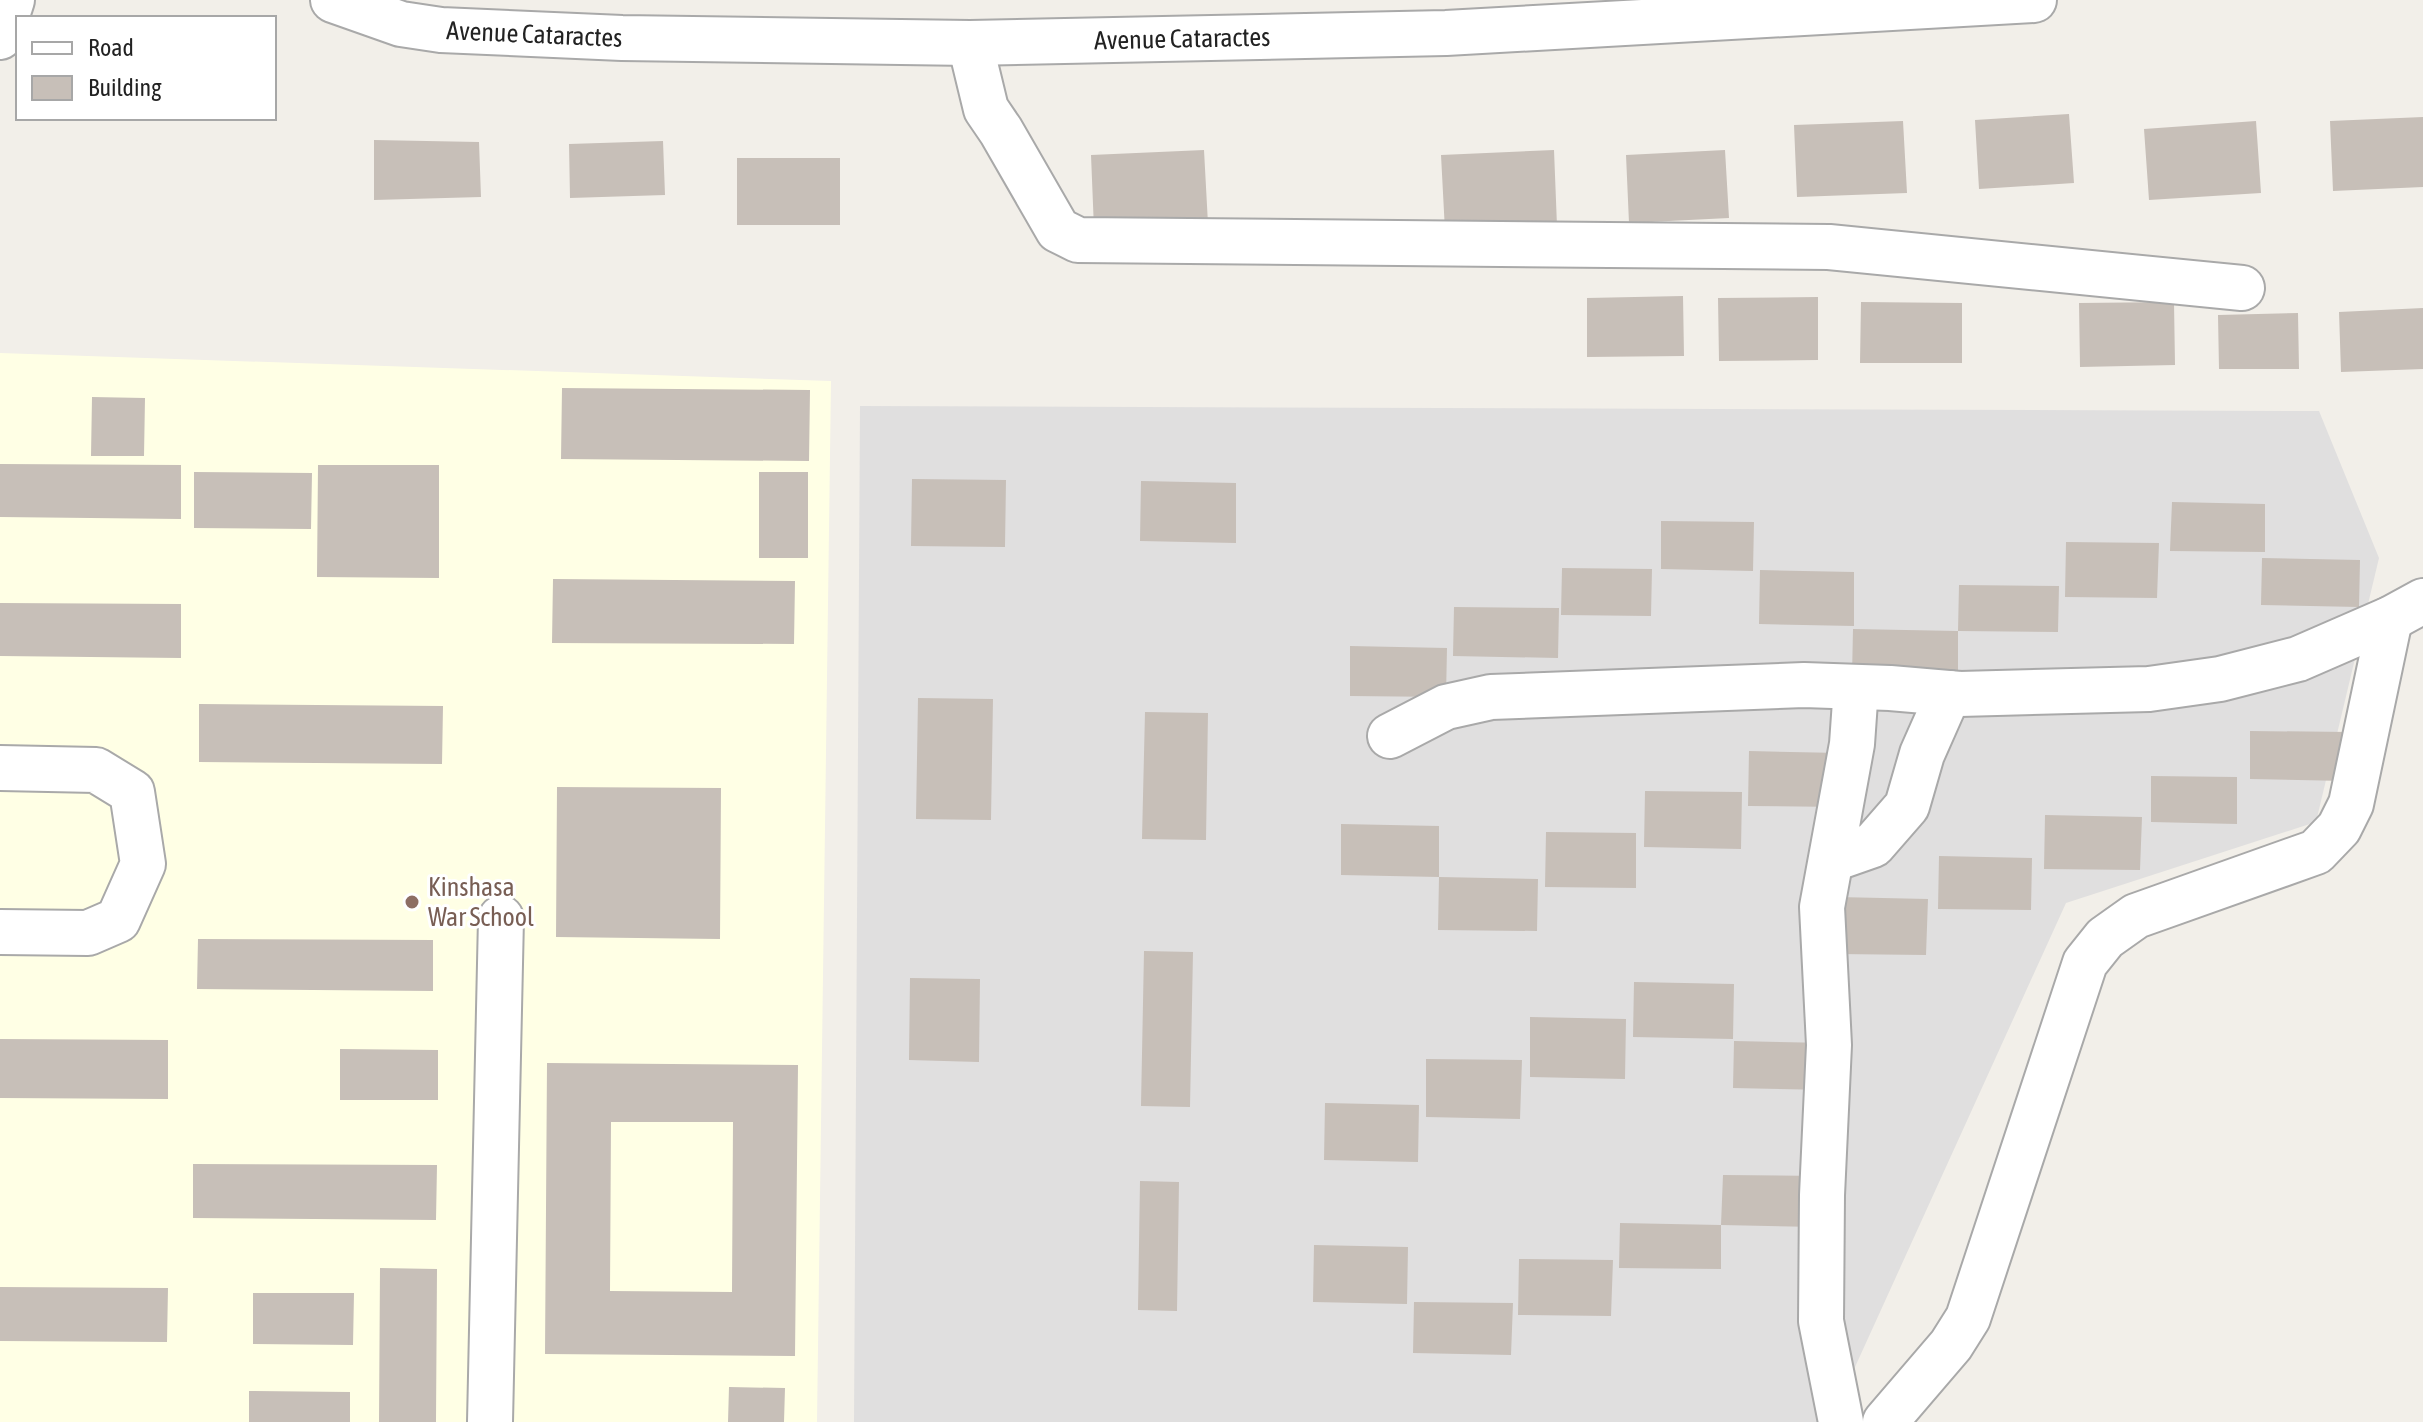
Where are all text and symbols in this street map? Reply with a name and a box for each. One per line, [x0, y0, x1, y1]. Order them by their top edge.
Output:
street label: Avenue Cataractes [446, 15, 623, 53]
legend [16, 16, 276, 120]
street label: Avenue Cataractes [1094, 22, 1271, 55]
text: Road [88, 34, 134, 61]
text: Building [88, 74, 162, 101]
place label: Kinshasa War School [428, 872, 534, 932]
marker: Kinshasa War School [403, 893, 421, 911]

